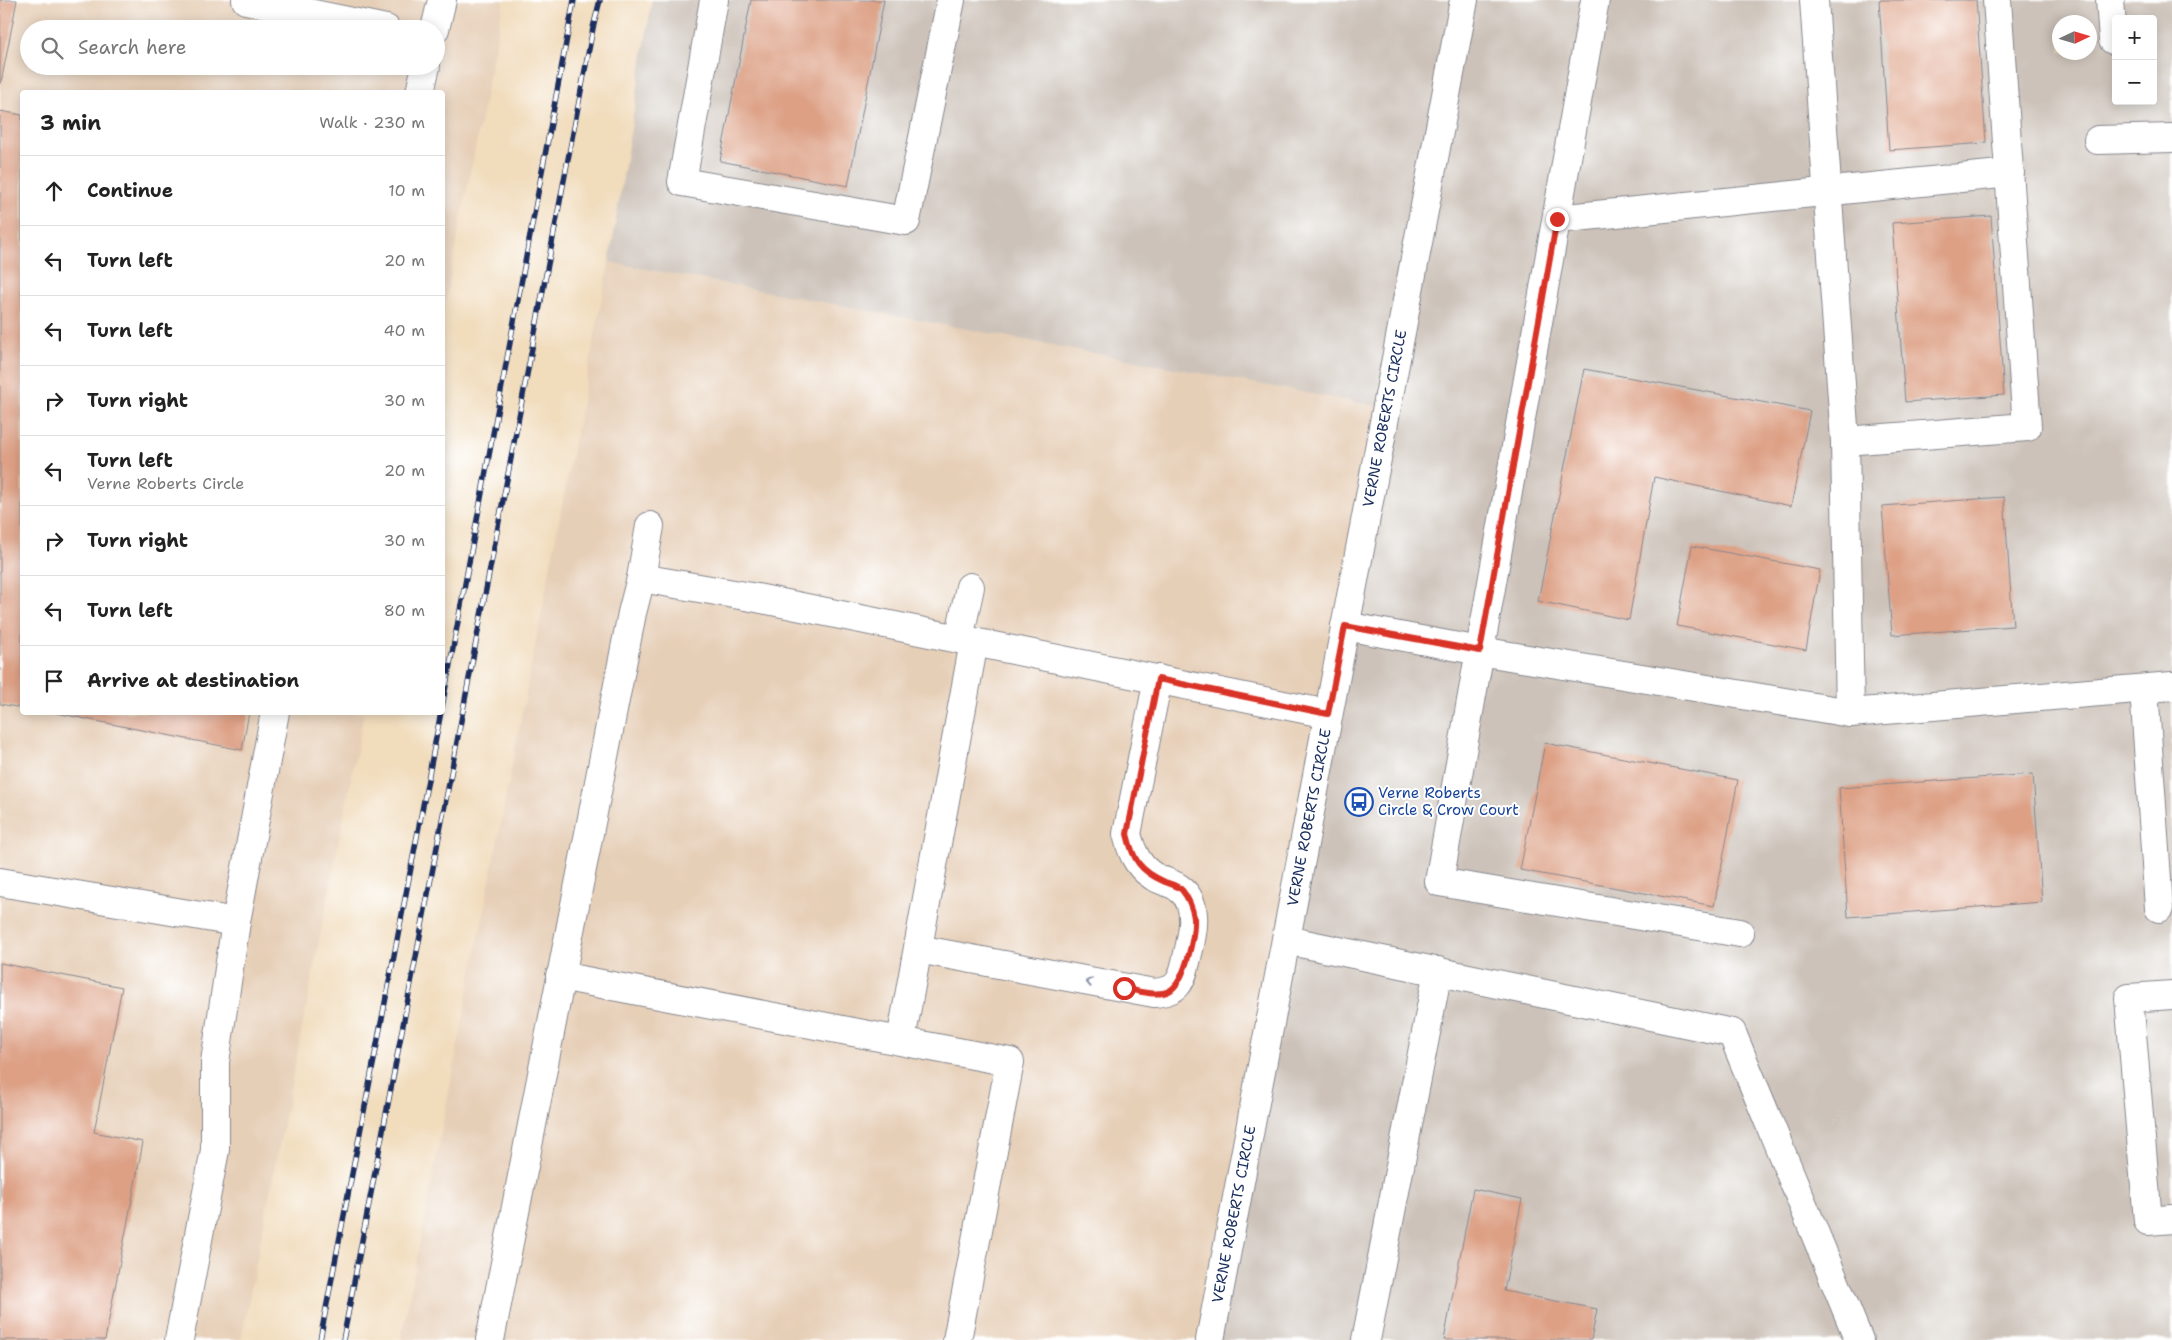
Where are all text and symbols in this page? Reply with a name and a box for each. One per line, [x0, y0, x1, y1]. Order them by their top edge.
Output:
north arrow [2052, 15, 2097, 60]
map controls [2112, 15, 2157, 105]
button: + [2112, 15, 2157, 60]
search box [20, 20, 445, 75]
icon: search [38, 34, 66, 62]
text: Search here [78, 35, 187, 60]
button: − [2112, 60, 2157, 105]
text: 3 min [40, 109, 101, 137]
text: Walk · 230 m [319, 112, 425, 133]
icon: ahead [40, 177, 68, 205]
text: Continue [87, 178, 173, 203]
text: 10 m [388, 180, 425, 201]
route end [1546, 208, 1569, 231]
icon: left [40, 247, 68, 275]
text: Turn left [87, 248, 173, 273]
text: 20 m [384, 250, 425, 271]
icon: left [40, 317, 68, 345]
text: Turn left [87, 318, 173, 343]
text: 40 m [383, 320, 425, 341]
street label: VERNE ROBERTS CIRCLE [1358, 328, 1411, 509]
icon: right [40, 387, 68, 415]
text: Turn right [87, 388, 188, 413]
text: 30 m [384, 390, 425, 411]
text: Turn left [87, 448, 173, 473]
icon: left [40, 457, 68, 485]
text: 20 m [384, 460, 425, 481]
text: Verne Roberts Circle [87, 473, 244, 494]
icon: right [40, 527, 68, 555]
text: Turn right [87, 528, 188, 553]
text: 30 m [384, 530, 425, 551]
icon: left [40, 597, 68, 625]
text: Turn left [87, 598, 173, 623]
text: 80 m [384, 600, 425, 621]
icon: arrive [40, 667, 68, 695]
text: Arrive at destination [87, 668, 299, 693]
street label: VERNE ROBERTS CIRCLE [1282, 727, 1336, 908]
place label: Verne Roberts Circle & Crow Court [1378, 783, 1519, 820]
bus stop icon: Verne Roberts Circle & Crow Court [1344, 787, 1374, 817]
one-way arrow [1084, 977, 1093, 987]
route start [1113, 977, 1136, 1000]
street label: VERNE ROBERTS CIRCLE [1207, 1124, 1260, 1305]

